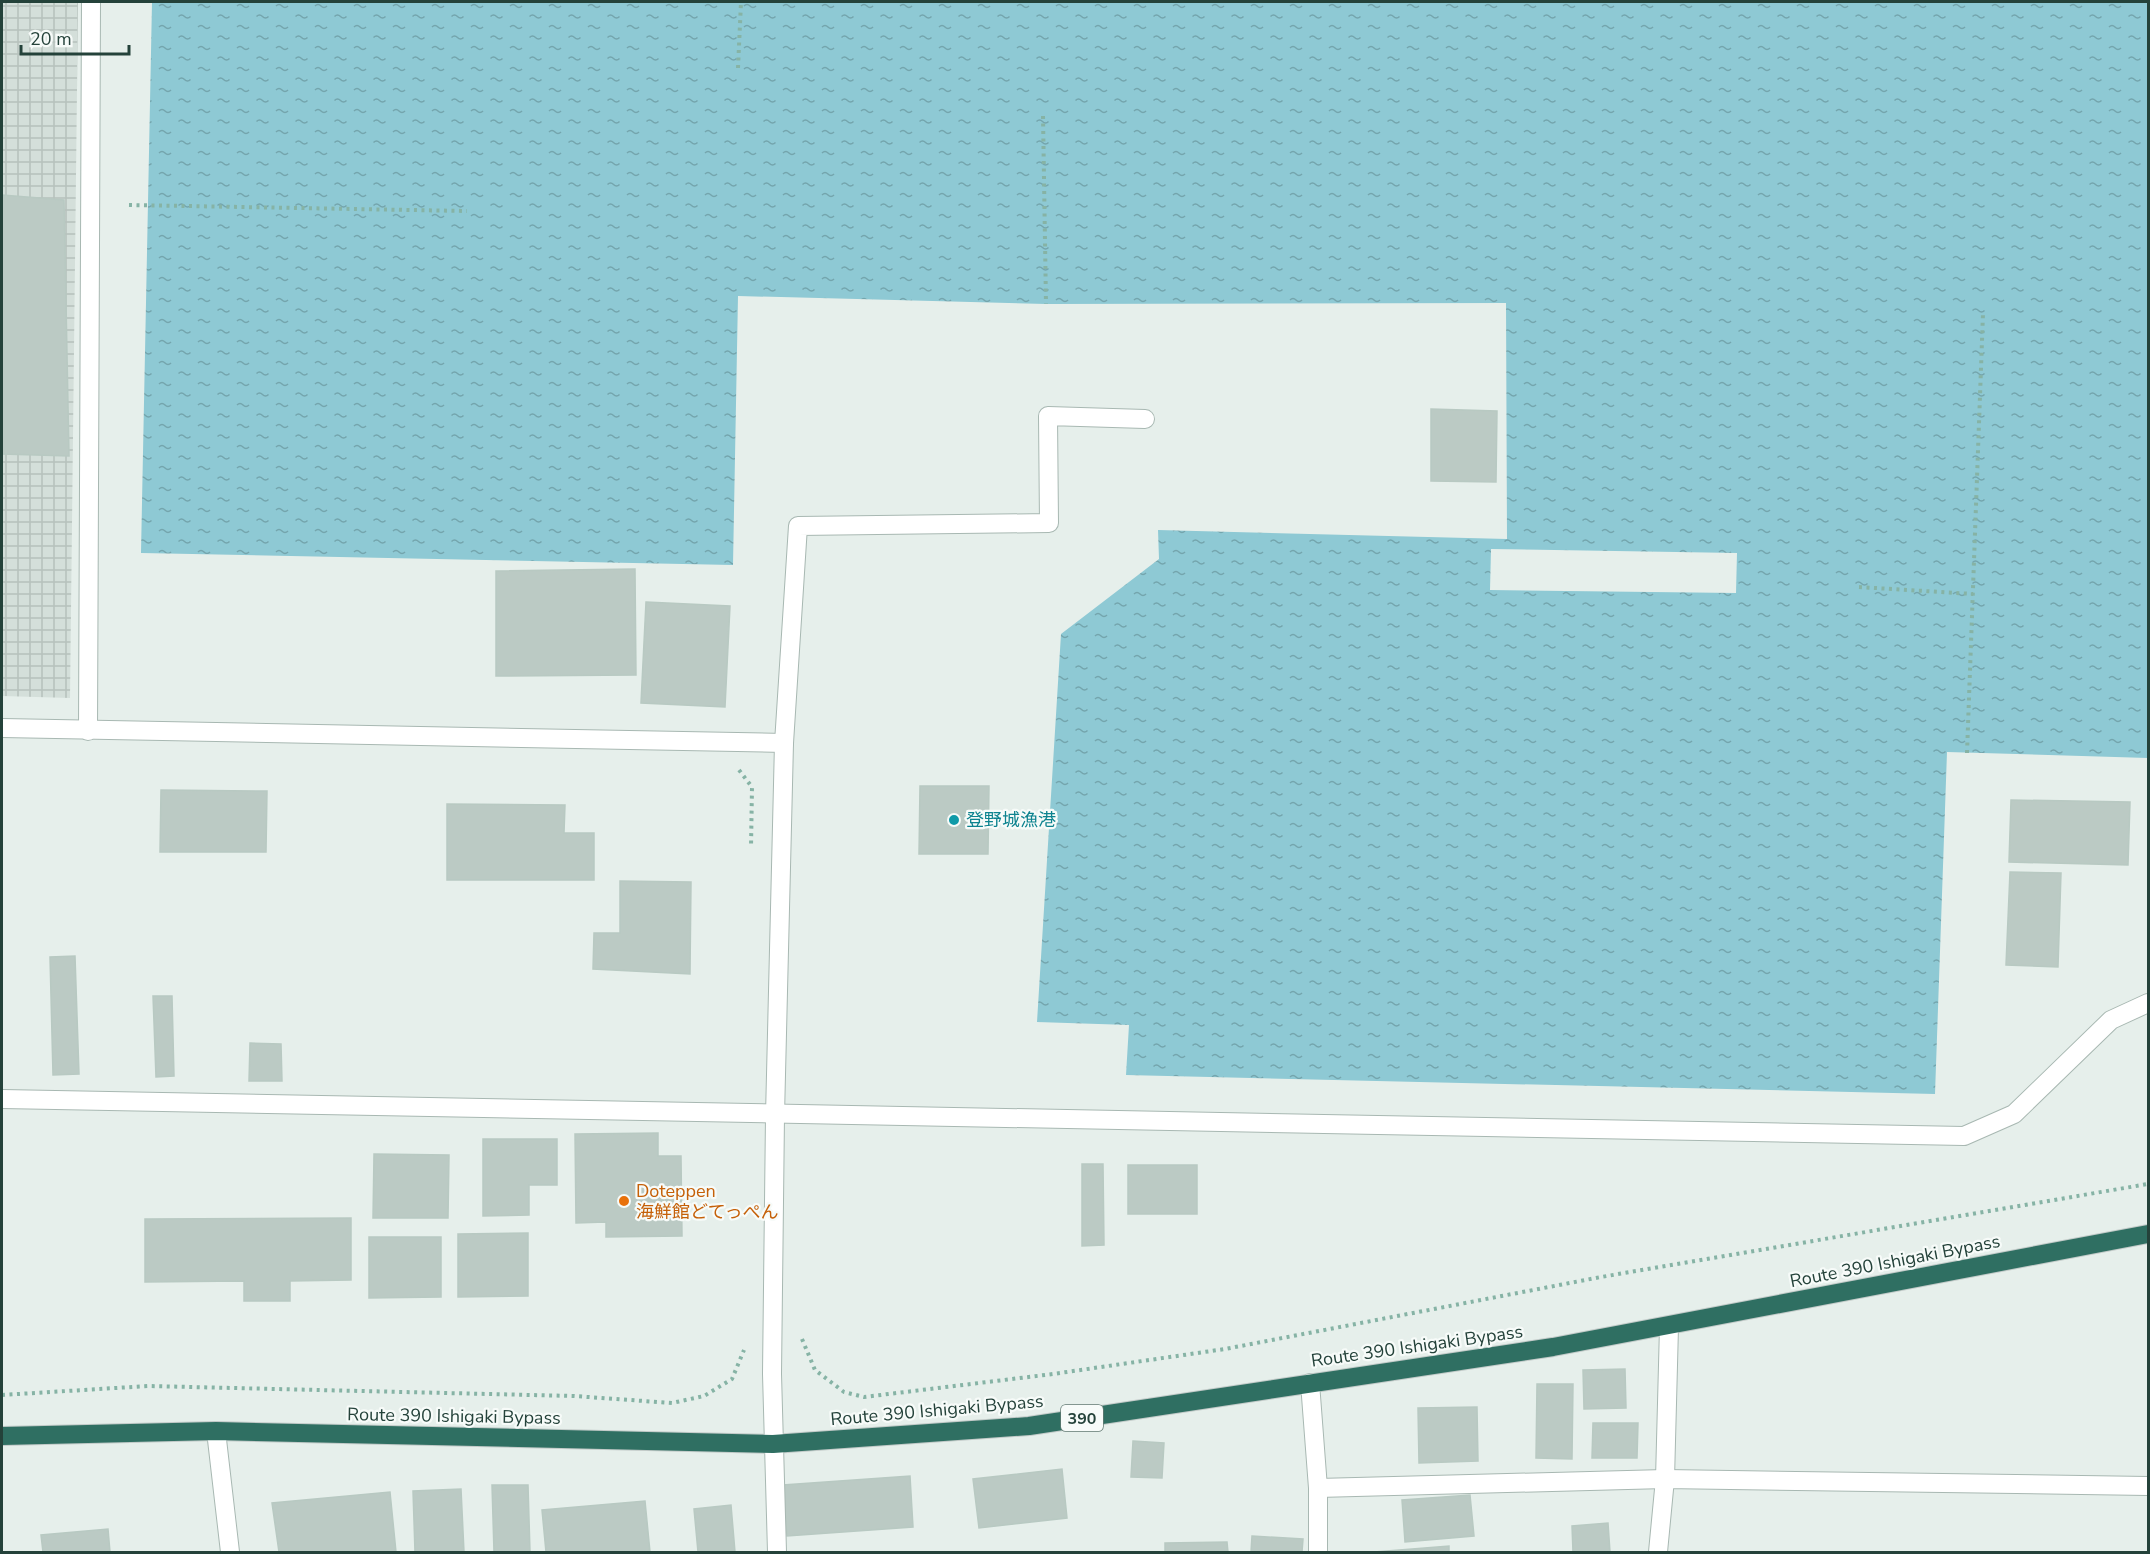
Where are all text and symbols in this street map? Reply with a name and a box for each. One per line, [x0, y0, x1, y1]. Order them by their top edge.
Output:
scale bar [21, 18, 129, 56]
text: 20 m [30, 27, 72, 51]
place label: 登野城漁港 [966, 808, 1056, 832]
marker: 登野城漁港 [947, 813, 961, 827]
place label: Doteppen 海鮮館どてっぺん [636, 1179, 779, 1224]
marker: Doteppen 海鮮館どてっぺん [617, 1194, 631, 1208]
street label: Route 390 Ishigaki Bypass [1788, 1229, 2002, 1293]
street label: Route 390 Ishigaki Bypass [1310, 1319, 1524, 1373]
street label: Route 390 Ishigaki Bypass [830, 1389, 1044, 1431]
street label: Route 390 Ishigaki Bypass [347, 1402, 561, 1430]
road number: 390 [1061, 1405, 1103, 1431]

